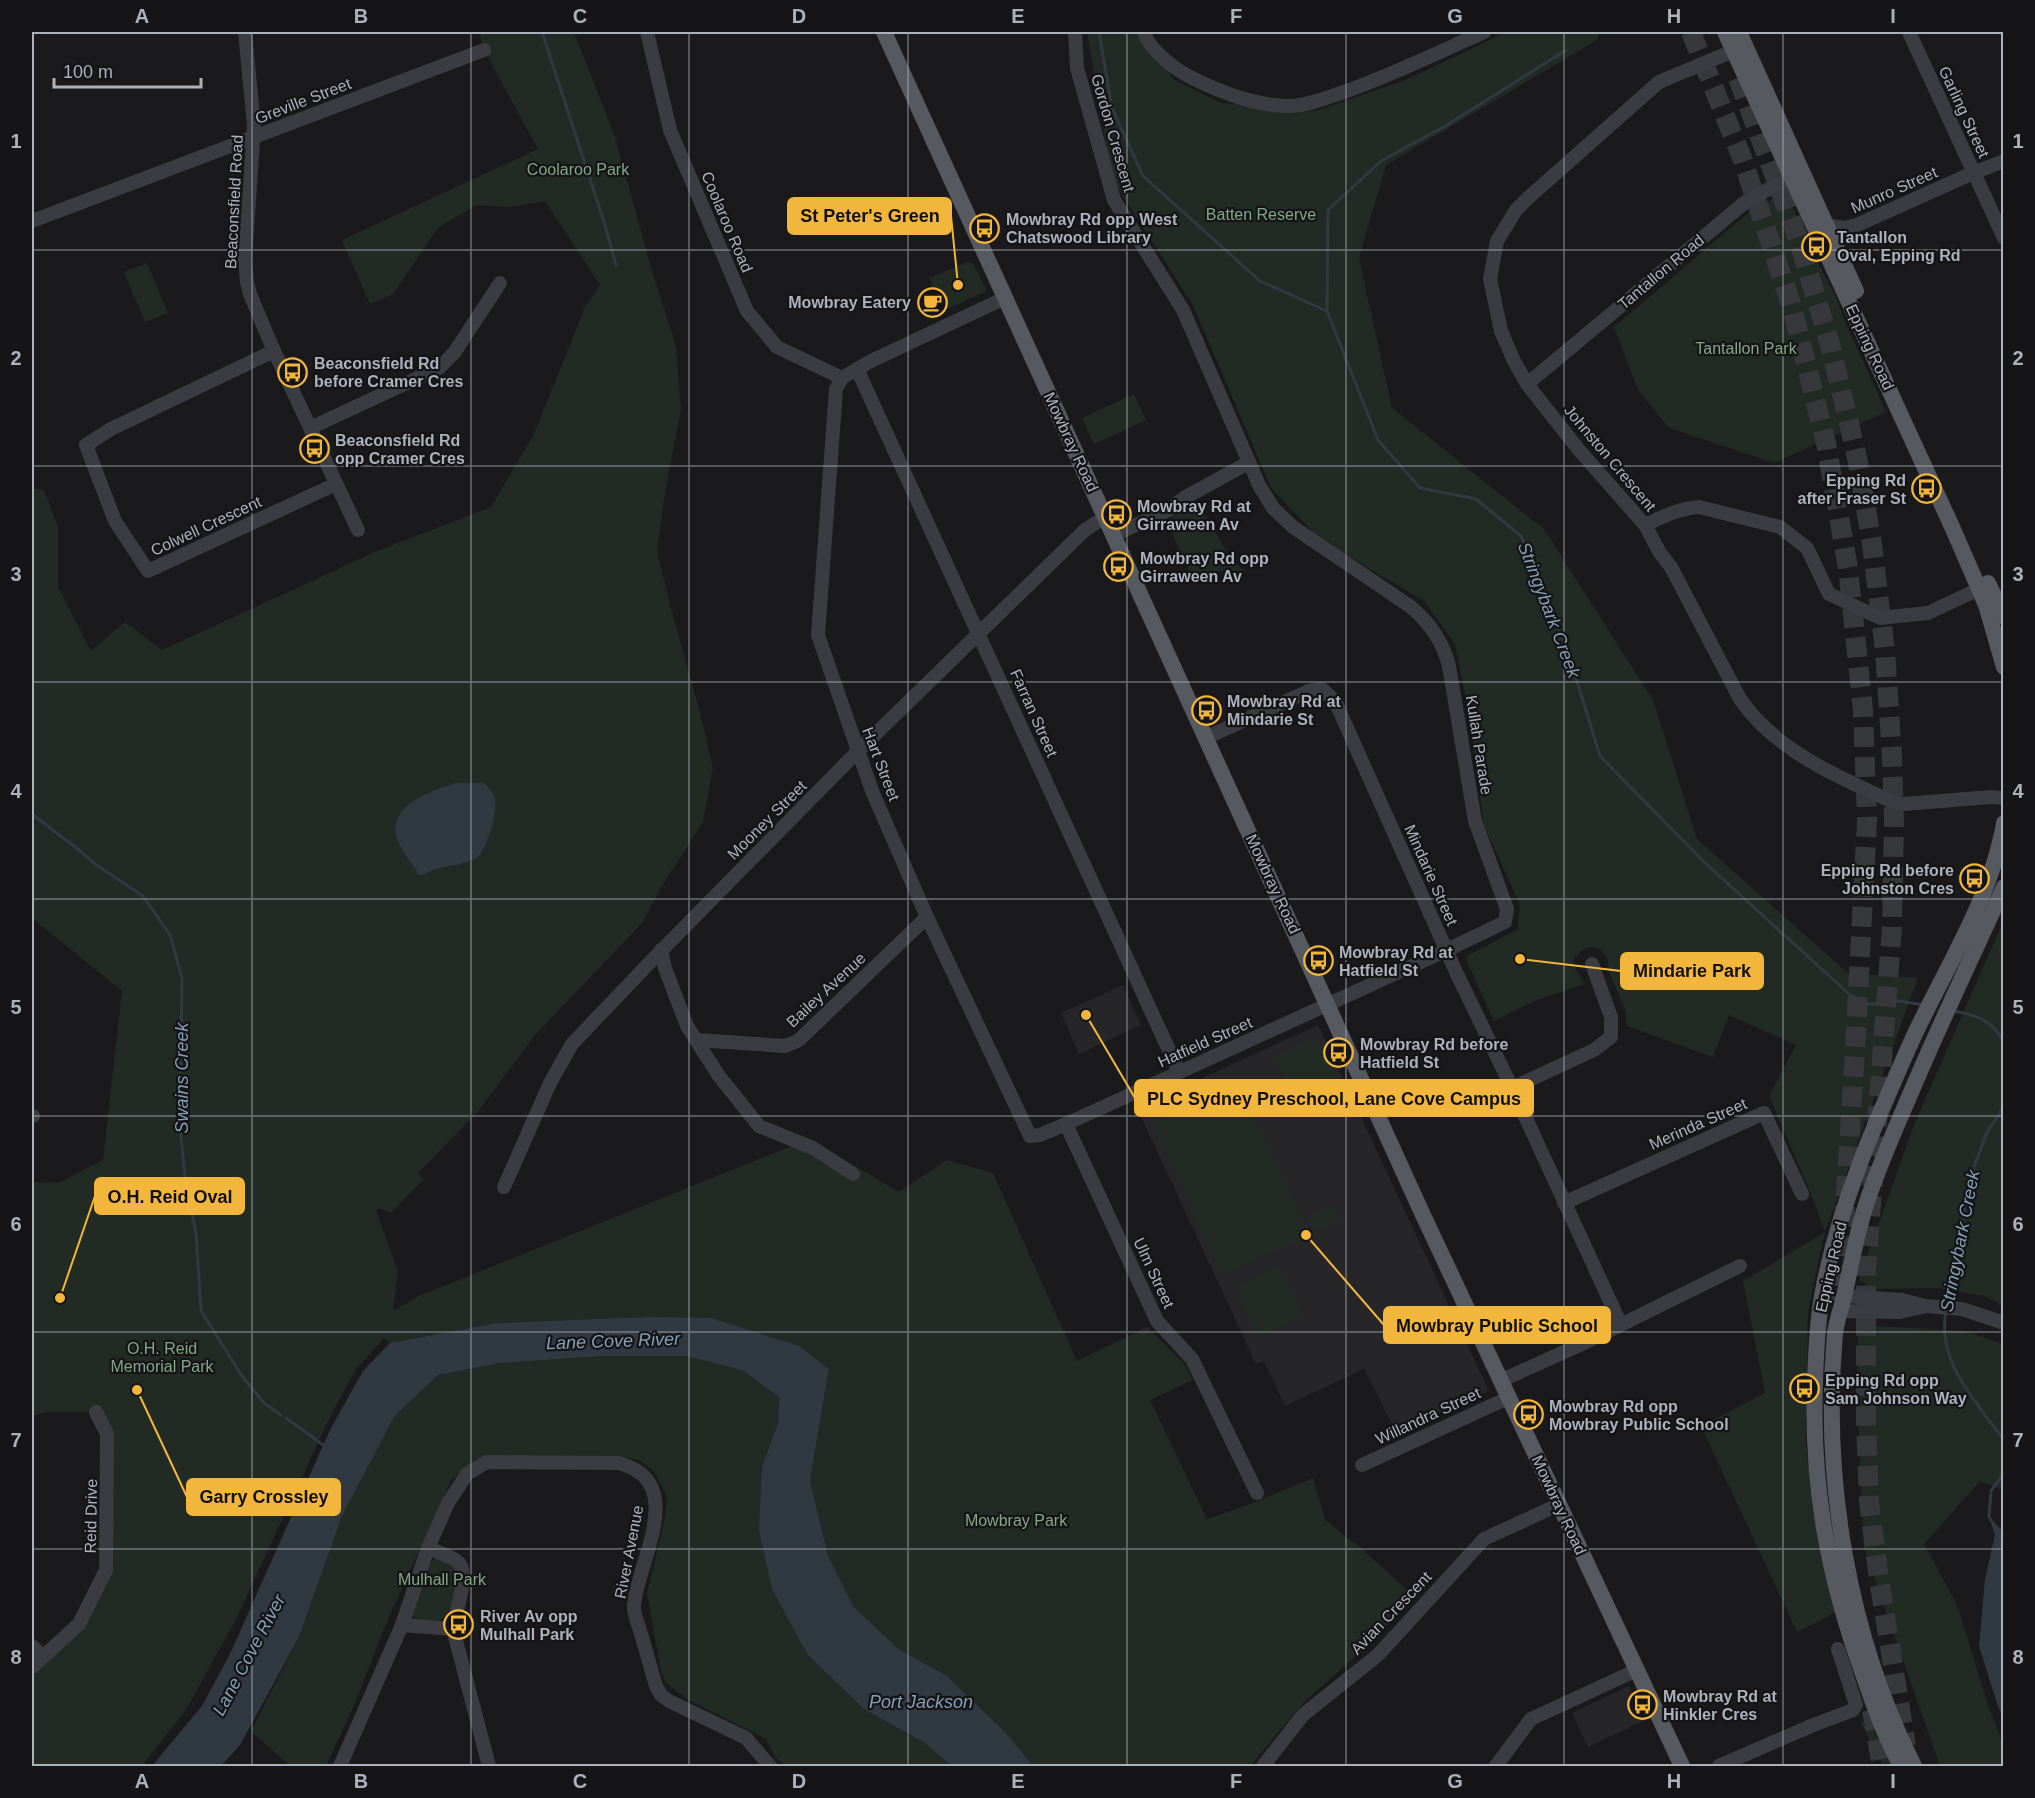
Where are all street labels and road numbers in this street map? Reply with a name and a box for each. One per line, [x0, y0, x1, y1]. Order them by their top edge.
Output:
street label: Garling Street [1935, 64, 1993, 161]
street label: Gordon Crescent [1088, 72, 1138, 194]
street label: Greville Street [253, 75, 354, 127]
street label: Beaconsfield Road [222, 134, 246, 270]
street label: Munro Street [1848, 163, 1940, 217]
street label: Coolaroo Road [698, 169, 756, 275]
street label: Tantallon Road [1615, 231, 1707, 313]
street label: Epping Road [1843, 301, 1897, 393]
street label: Mowbray Road [1041, 390, 1101, 494]
street label: Johnston Crescent [1561, 401, 1660, 515]
street label: Colwell Crescent [148, 493, 264, 559]
street label: Farran Street [1007, 666, 1061, 760]
street label: Kullah Parade [1463, 694, 1495, 796]
street label: Hart Street [859, 725, 903, 804]
street label: Mooney Street [724, 777, 810, 863]
street label: Mindarie Street [1401, 822, 1461, 929]
street label: Mowbray Road [1243, 832, 1303, 936]
street label: Bailey Avenue [783, 949, 869, 1031]
street label: Hatfield Street [1155, 1013, 1255, 1070]
street label: Merinda Street [1647, 1095, 1750, 1153]
street label: Epping Road [1812, 1220, 1850, 1314]
street label: Ulm Street [1130, 1235, 1178, 1311]
street label: Willandra Street [1373, 1384, 1484, 1448]
street label: Mowbray Road [1529, 1453, 1589, 1557]
street label: Reid Drive [82, 1478, 100, 1553]
street label: River Avenue [612, 1504, 646, 1600]
street label: Avian Crescent [1347, 1568, 1435, 1658]

